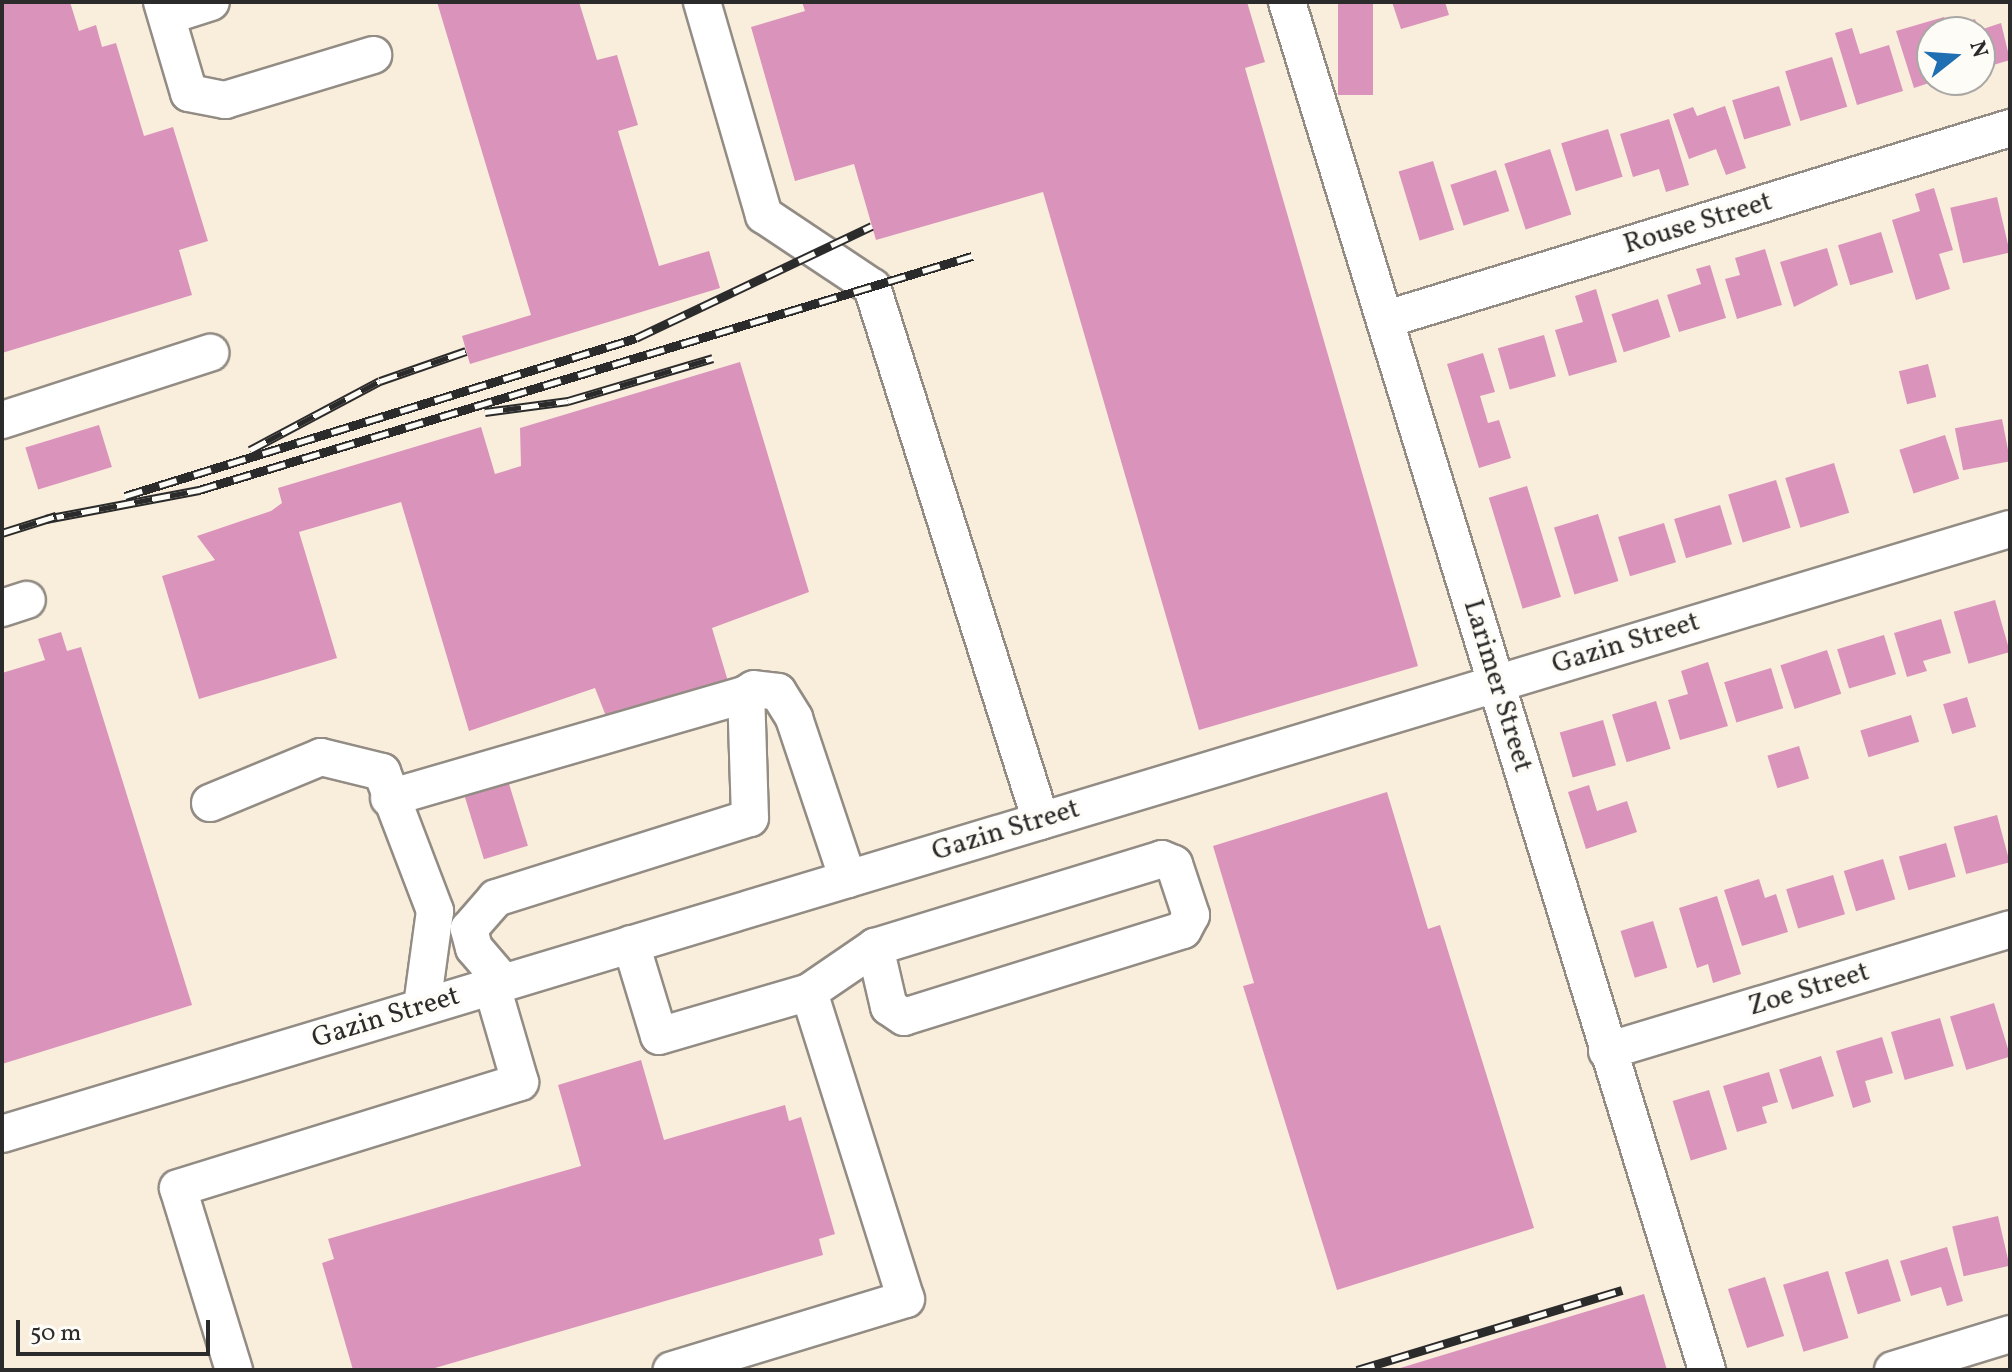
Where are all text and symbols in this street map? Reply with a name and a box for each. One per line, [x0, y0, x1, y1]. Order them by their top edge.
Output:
north arrow [1916, 16, 1996, 96]
text: N [1960, 37, 1995, 62]
street label: Rouse Street [1620, 185, 1776, 263]
street label: Larimer Street [1455, 596, 1539, 776]
street label: Gazin Street [1548, 606, 1704, 682]
street label: Gazin Street [928, 793, 1084, 869]
street label: Zoe Street [1744, 956, 1874, 1024]
street label: Gazin Street [308, 980, 464, 1056]
scale bar [20, 1304, 214, 1354]
text: 50 m [30, 1317, 82, 1351]

